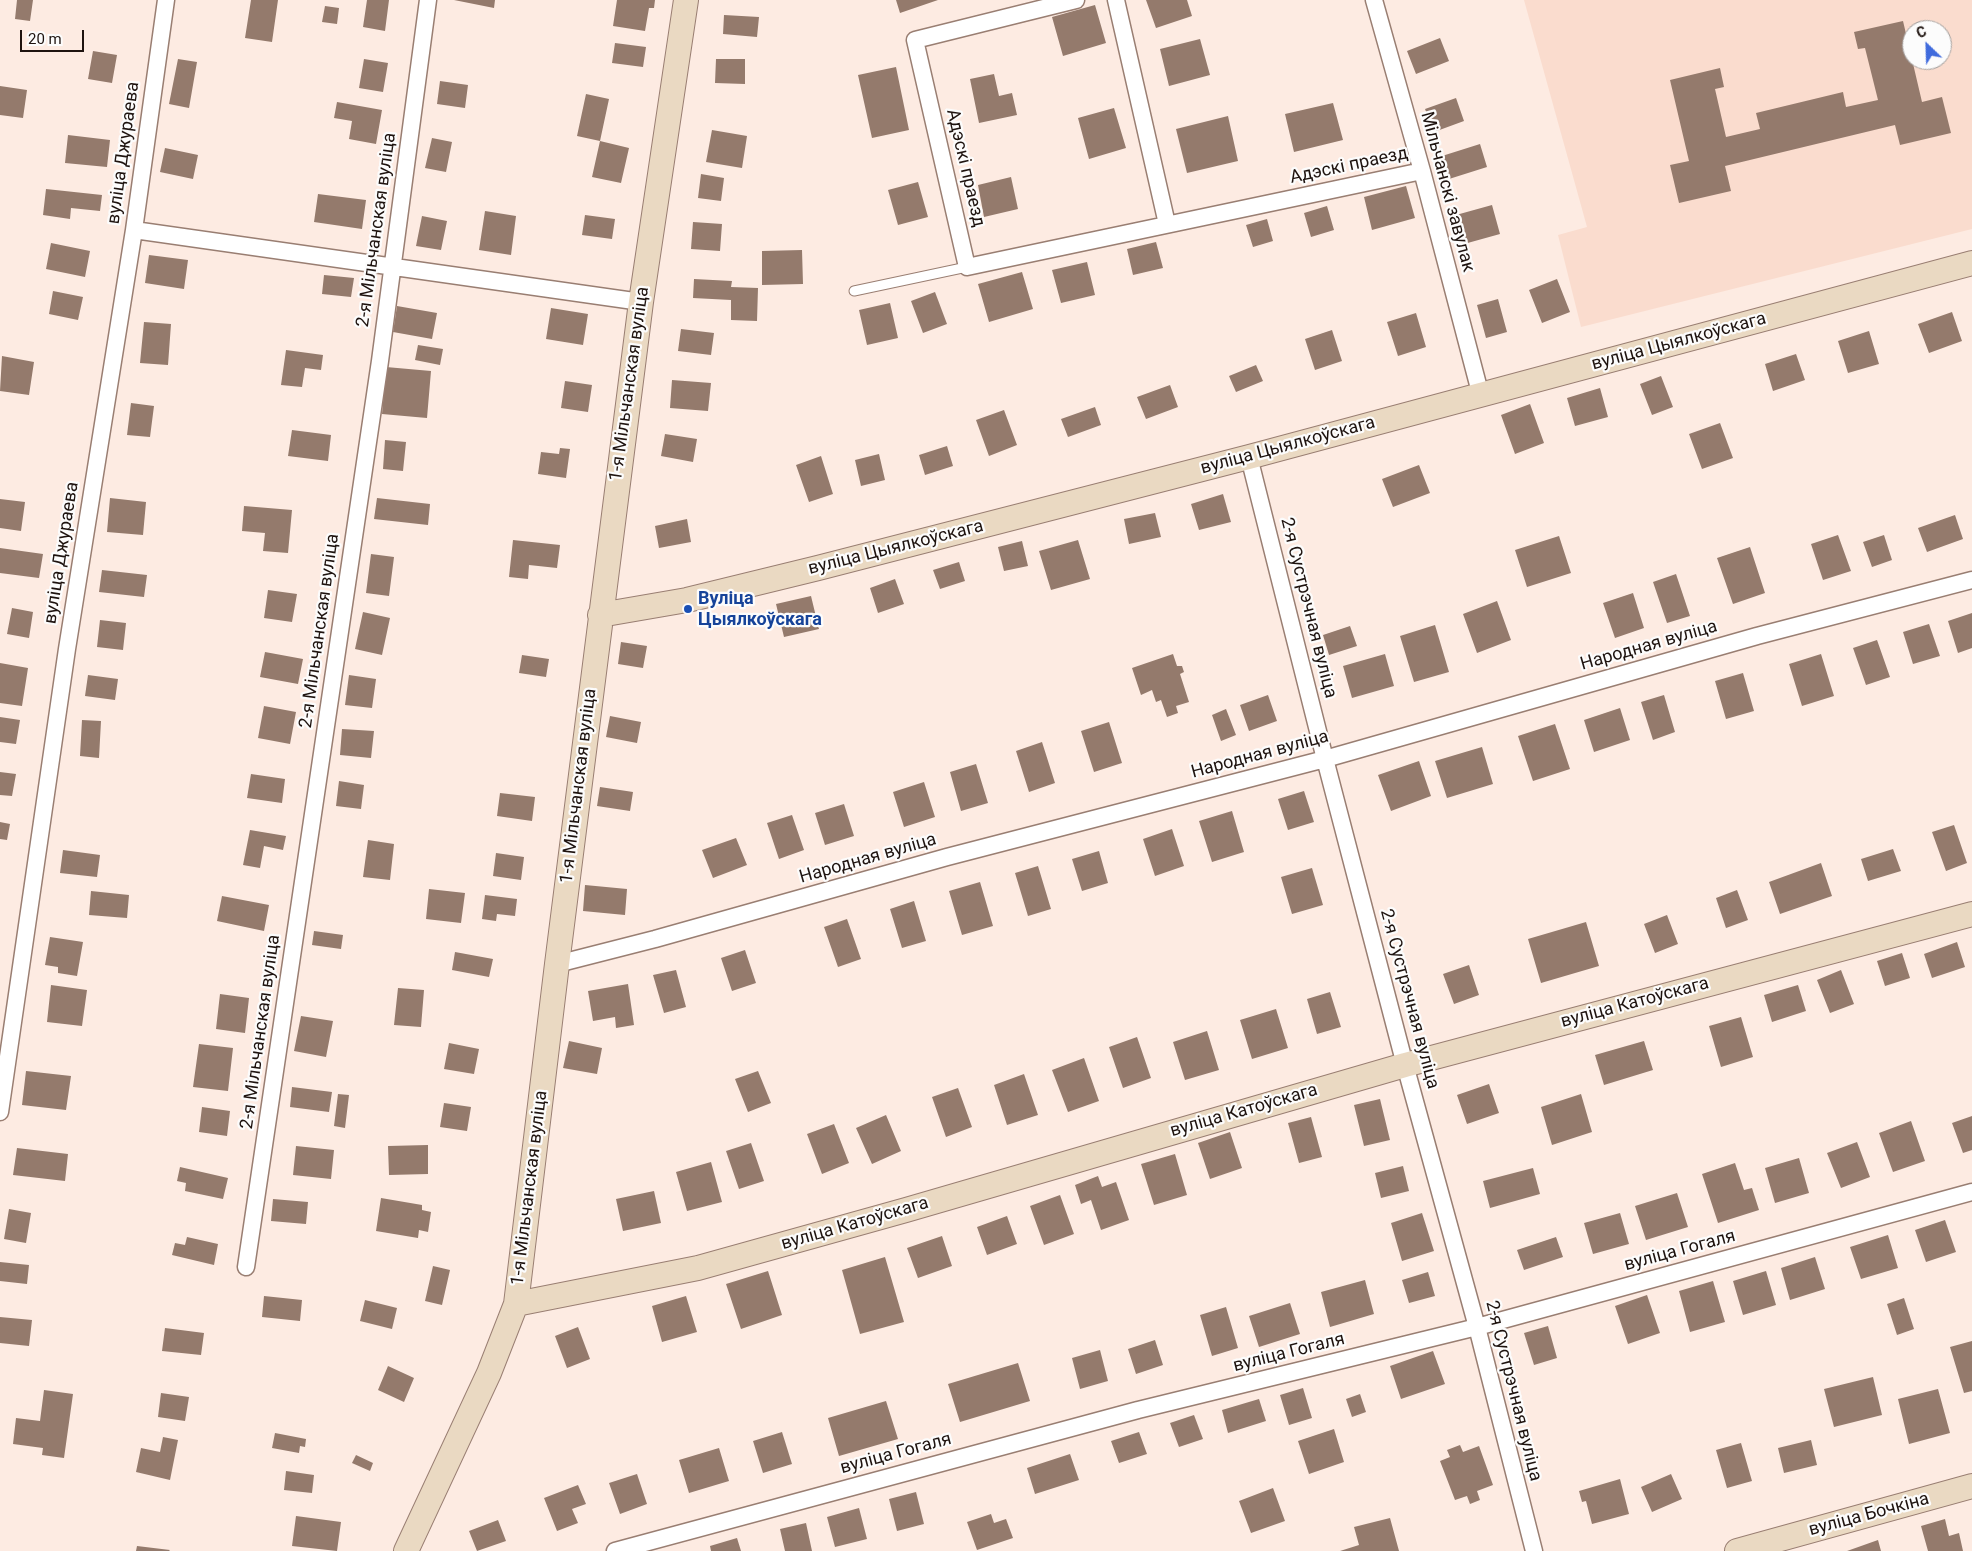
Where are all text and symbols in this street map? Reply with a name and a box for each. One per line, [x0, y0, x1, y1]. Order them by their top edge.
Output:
scale bar [22, 20, 86, 52]
north arrow [1902, 20, 1952, 70]
text: С [1914, 23, 1929, 41]
text: 20 m [28, 30, 62, 48]
street label: вуліца Джураева [103, 80, 145, 226]
street label: Адэскі праезд [941, 107, 989, 229]
street label: Мільчанскі завулак [1415, 109, 1479, 275]
street label: 2-я Мільчанская вуліца [353, 131, 401, 329]
street label: Адэскі праезд [1288, 143, 1410, 189]
street label: 1-я Мільчанская вуліца [606, 285, 654, 483]
street label: вуліца Цыялкоўскага [1589, 308, 1769, 376]
street label: вуліца Цыялкоўскага [1198, 412, 1378, 480]
street label: вуліца Джураева [40, 480, 84, 626]
street label: 2-я Сустрэчная вуліца [1275, 515, 1341, 701]
street label: вуліца Цыялкоўскага [806, 516, 986, 580]
street label: 2-я Мільчанская вуліца [296, 532, 344, 730]
place label: Вуліца Цыялкоўскага [698, 588, 822, 630]
marker: Вуліца Цыялкоўскага [682, 603, 694, 615]
street label: Народная вуліца [1578, 616, 1720, 676]
street label: 1-я Мільчанская вуліца [556, 687, 602, 885]
street label: Народная вуліца [1189, 726, 1331, 784]
street label: Народная вуліца [797, 829, 939, 889]
street label: 2-я Сустрэчная вуліца [1375, 907, 1443, 1091]
street label: 2-я Мільчанская вуліца [237, 933, 285, 1131]
street label: вуліца Катоўскага [1559, 973, 1711, 1033]
street label: вуліца Катоўскага [1168, 1080, 1320, 1142]
street label: 1-я Мільчанская вуліца [507, 1089, 553, 1287]
street label: вуліца Катоўскага [779, 1193, 931, 1255]
street label: вуліца Гогаля [1622, 1226, 1738, 1276]
street label: 2-я Сустрэчная вуліца [1480, 1298, 1546, 1484]
street label: вуліца Гогаля [1231, 1329, 1347, 1377]
street label: вуліца Гогаля [838, 1429, 954, 1479]
street label: вуліца Бочкіна [1806, 1489, 1932, 1541]

